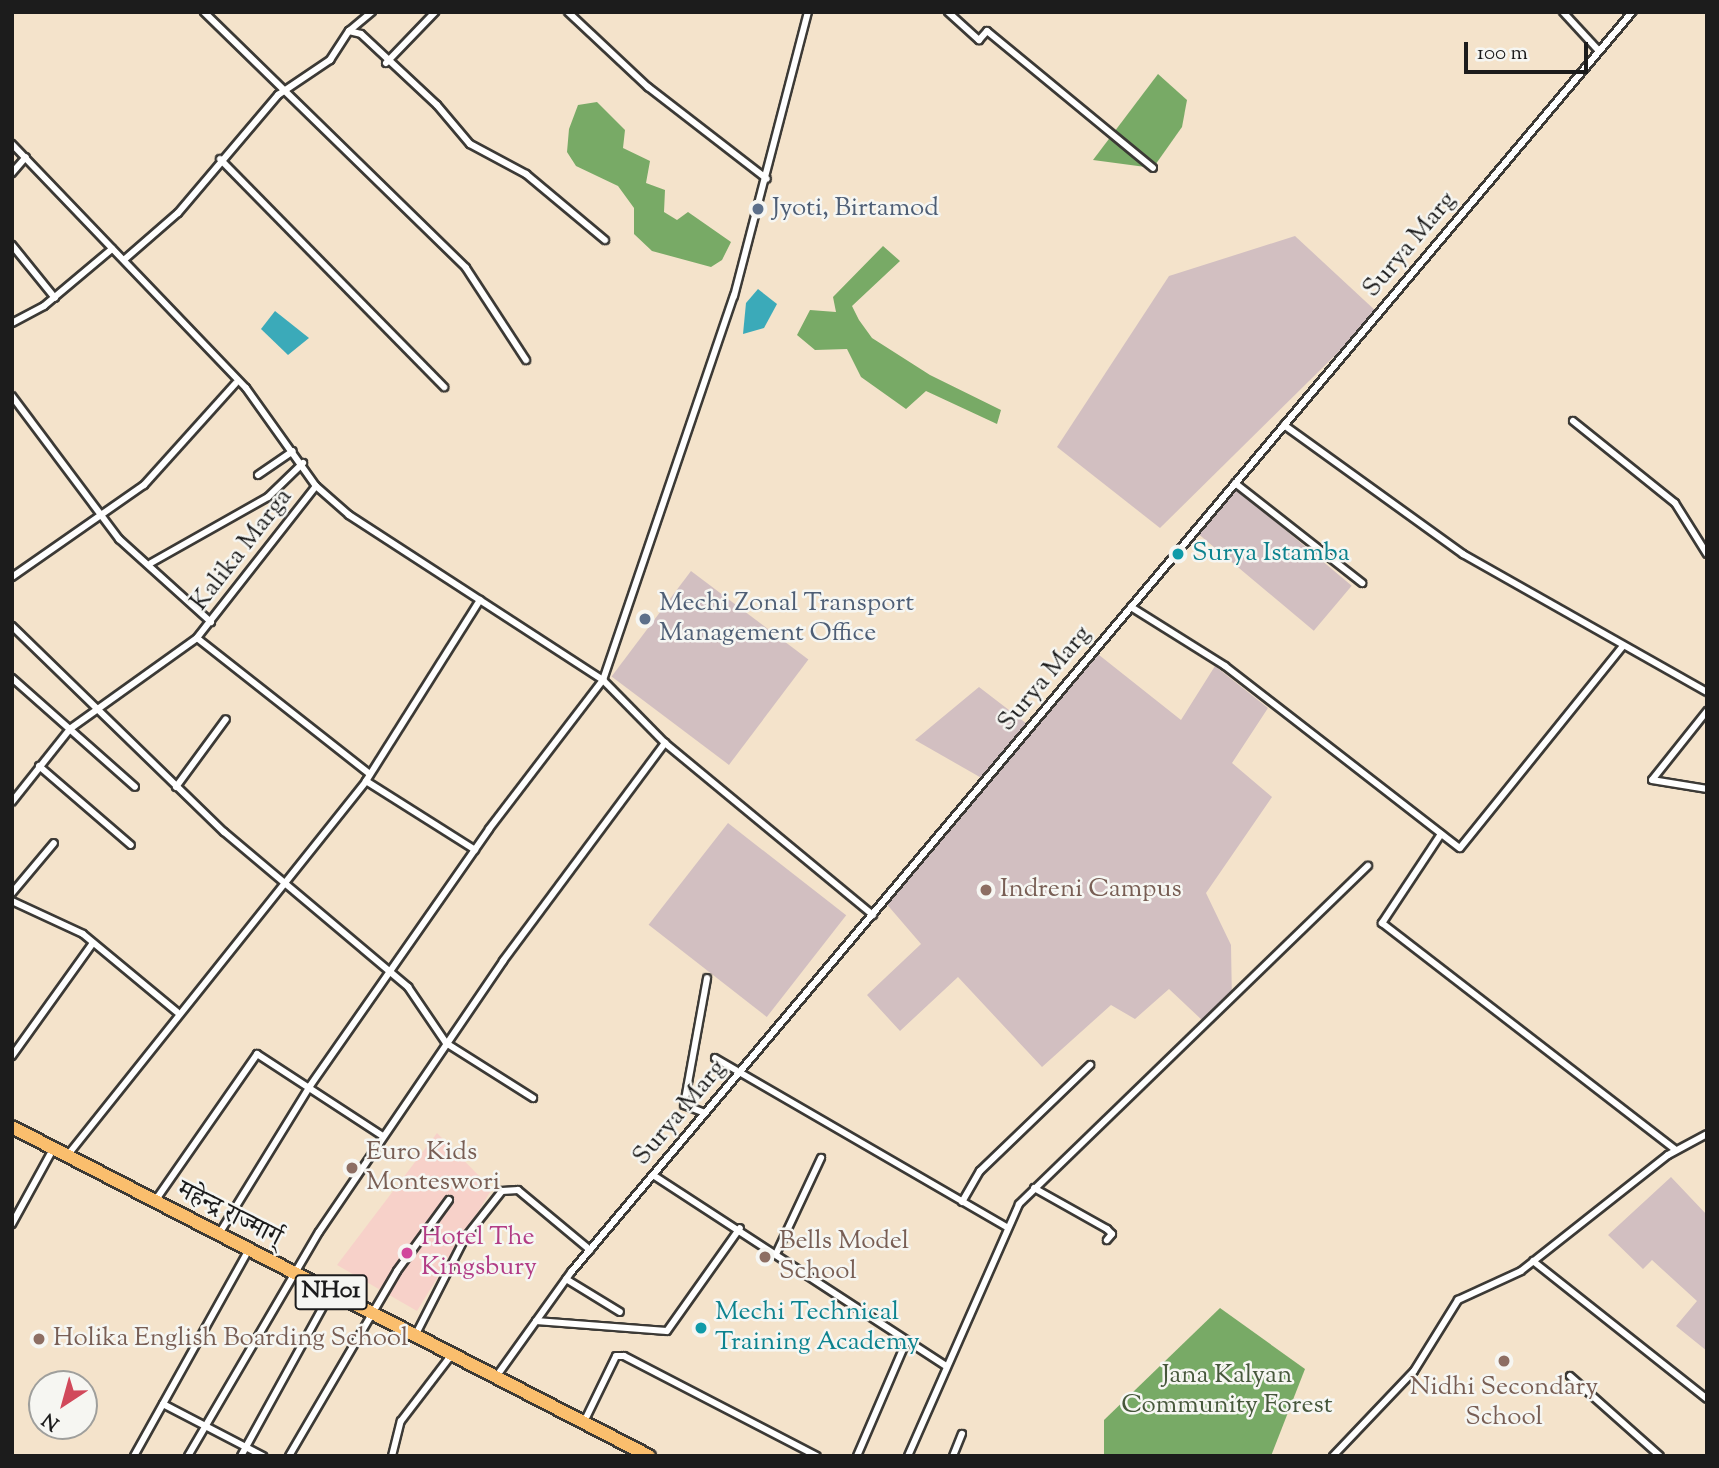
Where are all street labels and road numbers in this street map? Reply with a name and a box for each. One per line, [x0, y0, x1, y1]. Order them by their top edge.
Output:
street label: Surya Marg [1357, 186, 1463, 304]
street label: Kalika Marga [184, 482, 300, 618]
street label: Surya Marg [992, 620, 1098, 738]
street label: Surya Marg [627, 1054, 733, 1172]
street label: महेन्द्र राज्मार्ग् [171, 1175, 287, 1255]
road number: NH01 [294, 1272, 368, 1312]

